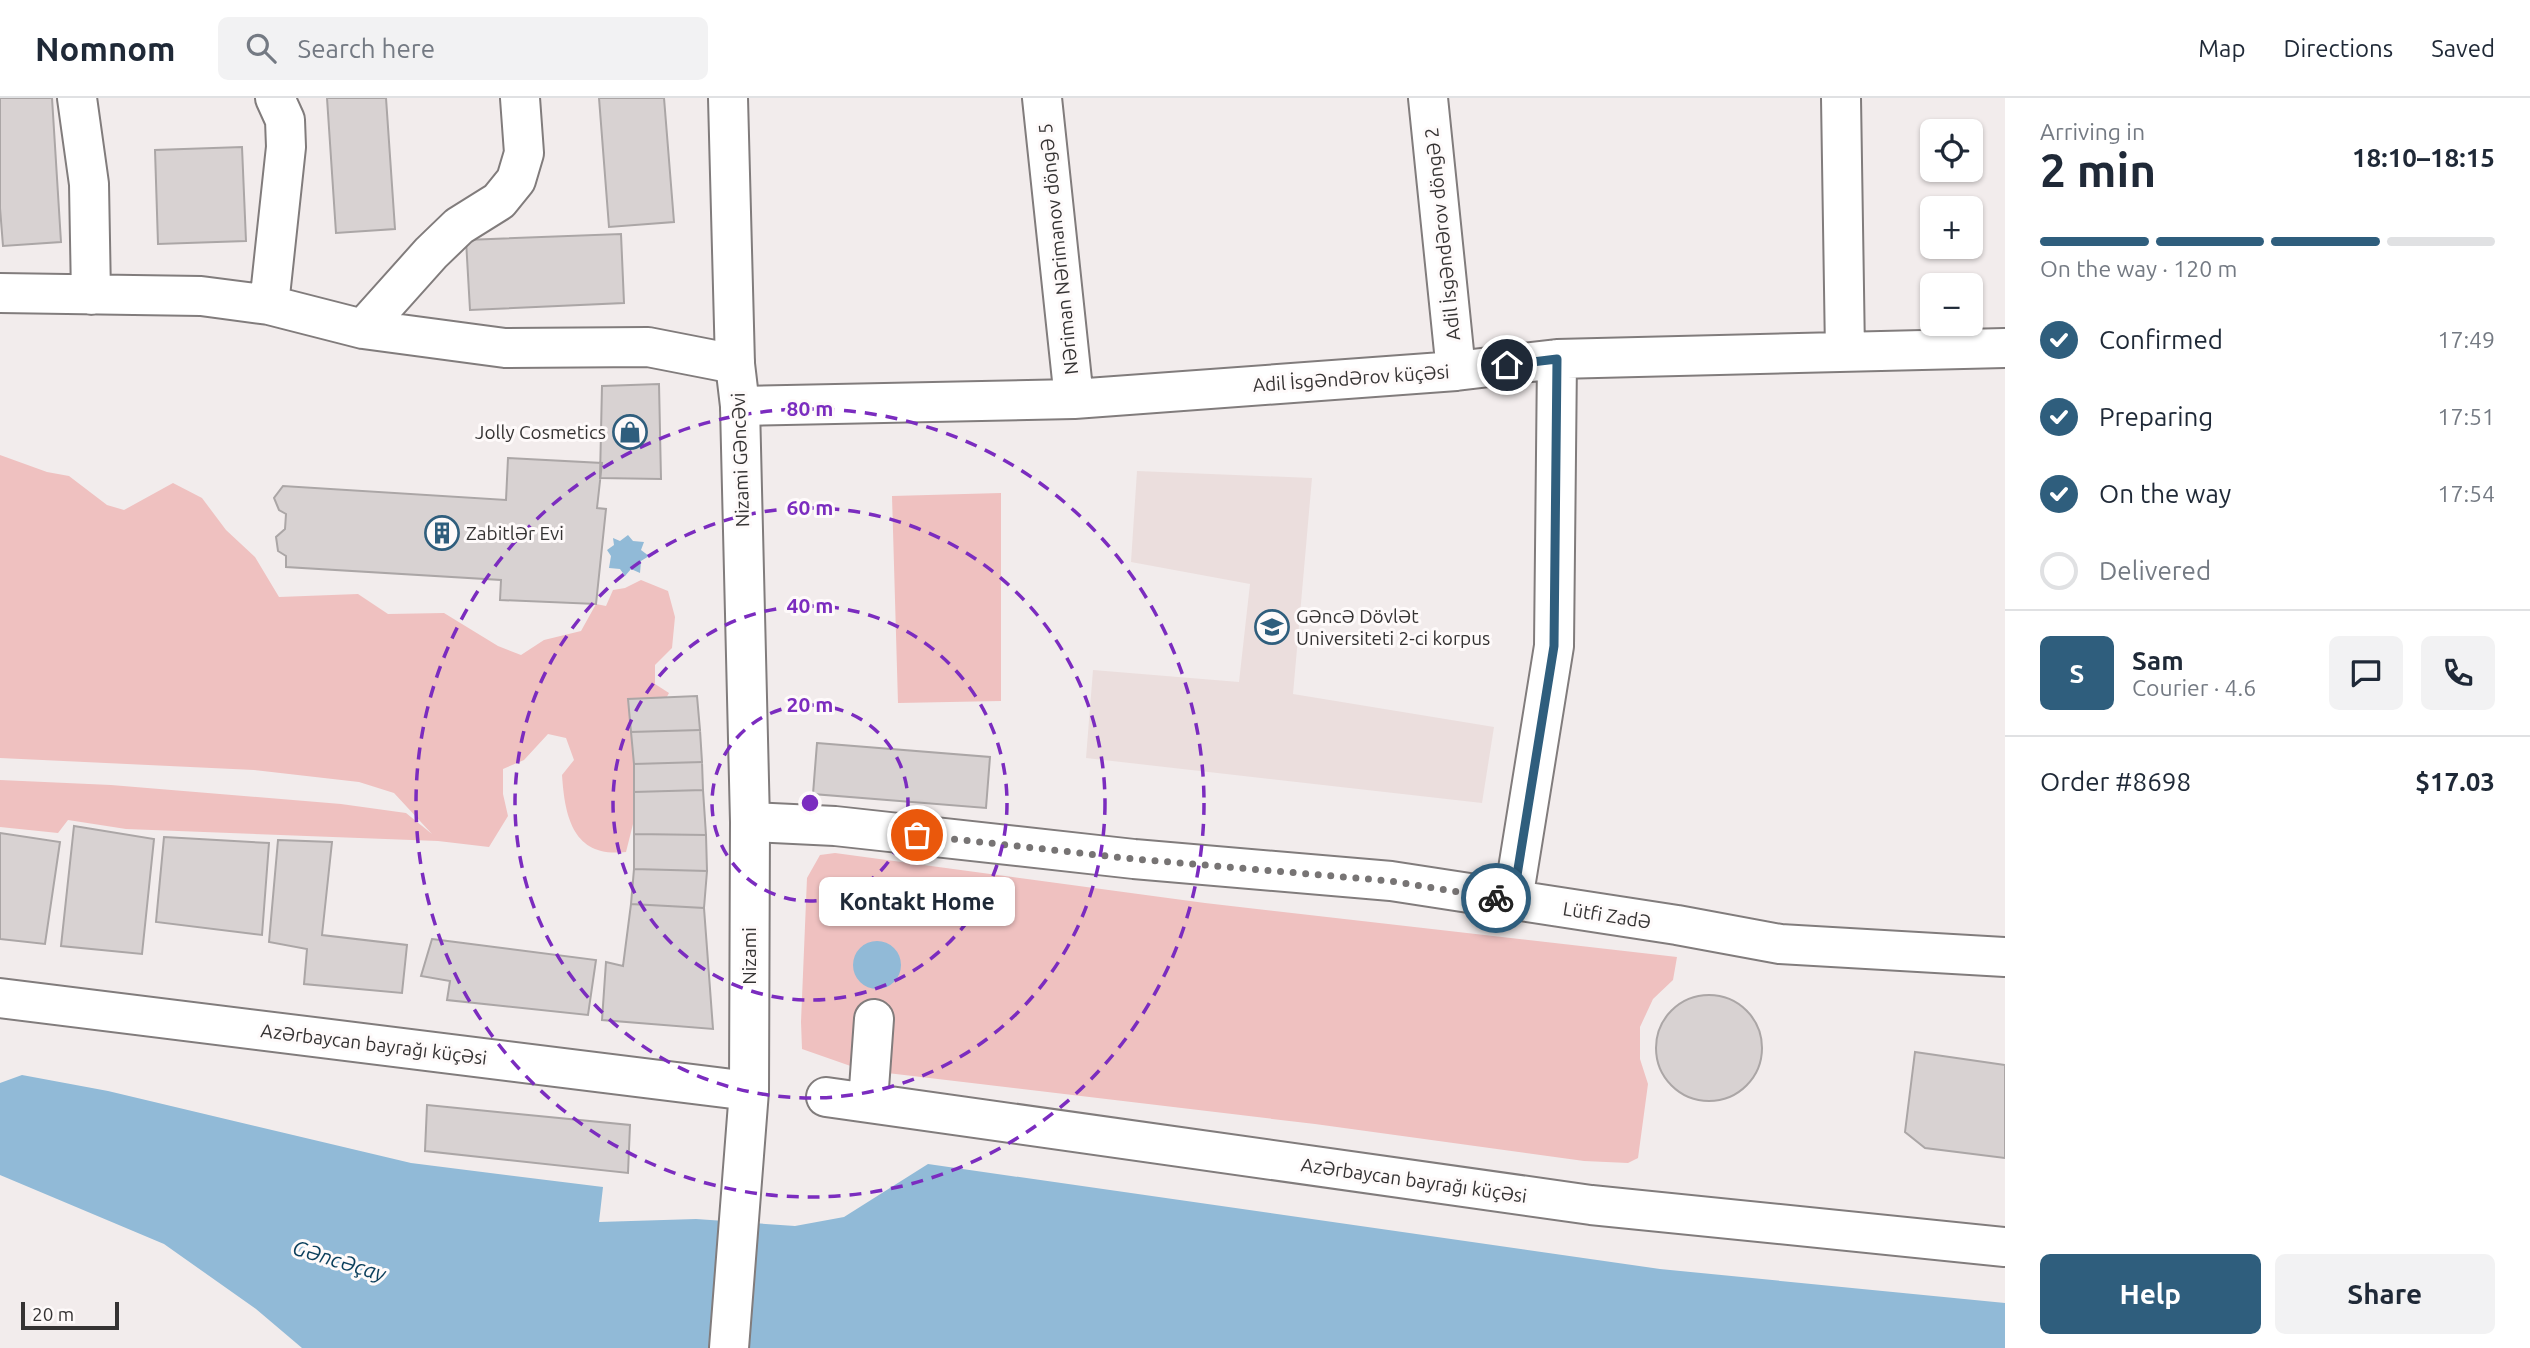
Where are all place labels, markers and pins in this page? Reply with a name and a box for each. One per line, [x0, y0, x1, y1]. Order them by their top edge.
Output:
pin [1477, 335, 1537, 395]
shop icon: Jolly Cosmetics [611, 413, 649, 451]
place label: Jolly Cosmetics [475, 421, 606, 443]
building icon: Zabitlər Evi [423, 514, 461, 552]
place label: Zabitlər Evi [466, 522, 564, 544]
place label: Gəncə Dövlət Universiteti 2-ci korpus [1296, 605, 1490, 649]
school or university icon: Gəncə Dövlət Universiteti 2-ci korpus [1253, 608, 1291, 646]
centre of rings [798, 791, 822, 815]
pin [887, 805, 947, 865]
callout: Kontakt Home [819, 877, 1015, 926]

